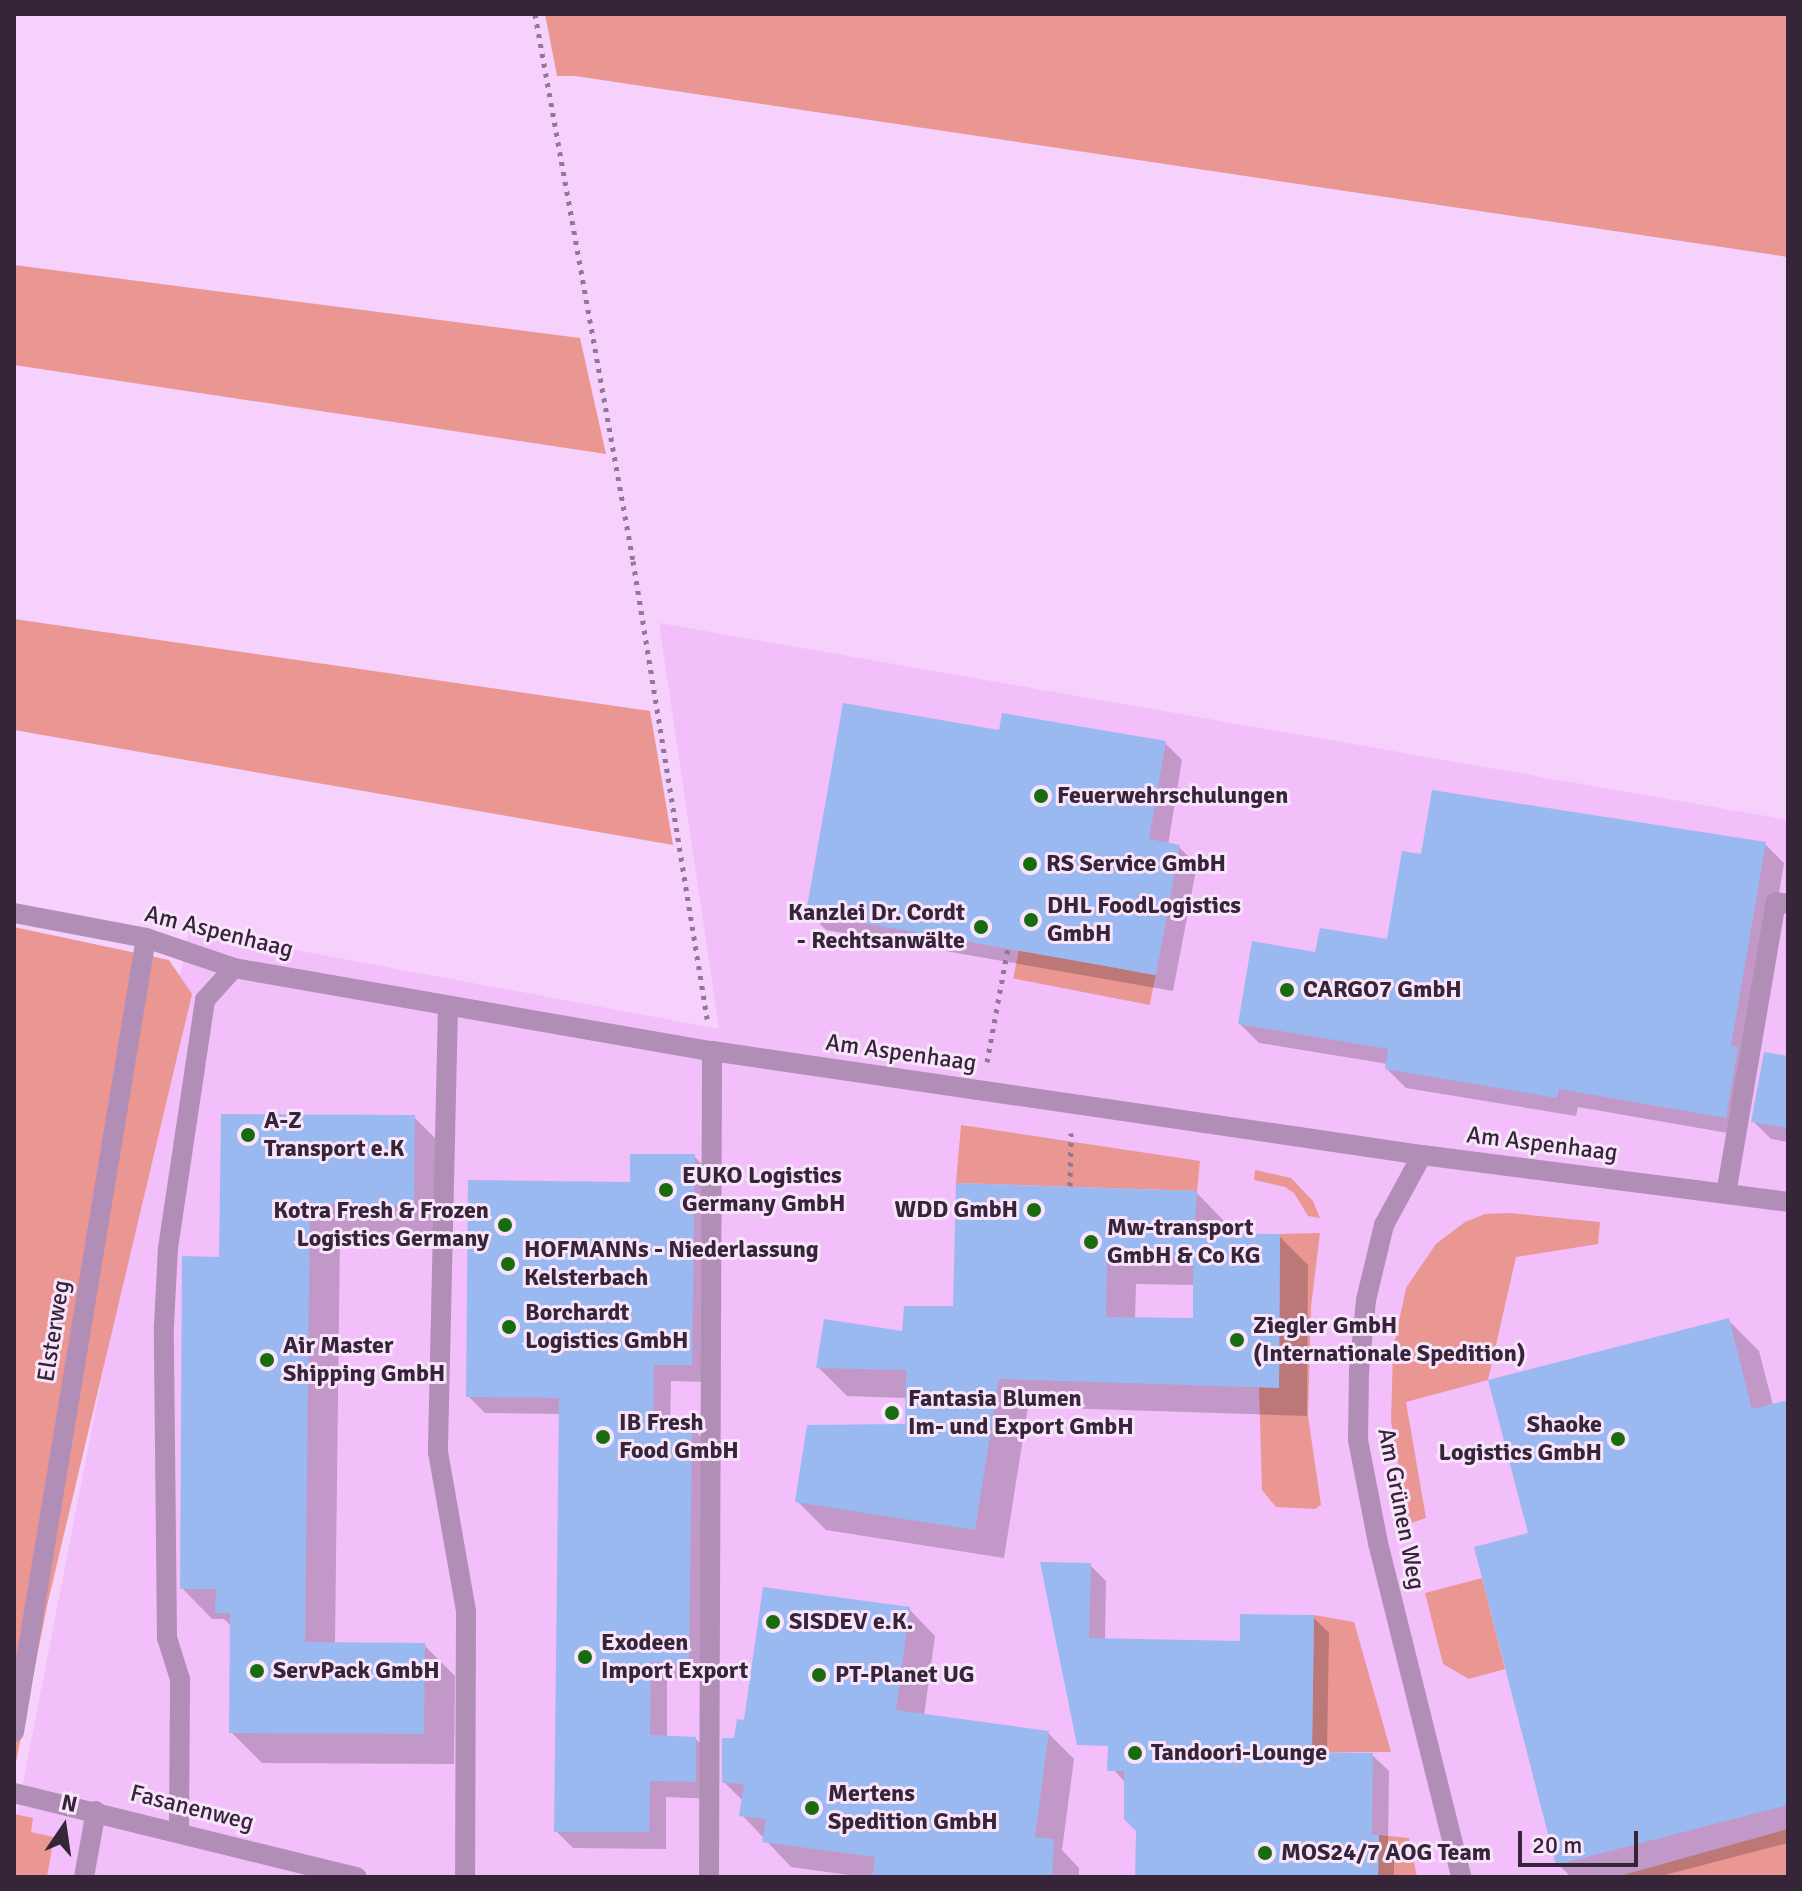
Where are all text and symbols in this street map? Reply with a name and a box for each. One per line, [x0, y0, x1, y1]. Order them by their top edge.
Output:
place label: Feuerwehrschulungen [1057, 782, 1288, 810]
marker: Feuerwehrschulungen [1032, 787, 1050, 805]
place label: RS Service GmbH [1046, 850, 1226, 878]
marker: RS Service GmbH [1021, 855, 1039, 873]
place label: DHL FoodLogistics GmbH [1047, 892, 1241, 948]
place label: Kanzlei Dr. Cordt - Rechtsanwälte [788, 899, 965, 955]
street label: Am Aspenhaag [142, 900, 296, 964]
marker: DHL FoodLogistics GmbH [1022, 911, 1040, 929]
marker: Kanzlei Dr. Cordt - Rechtsanwälte [972, 918, 990, 936]
place label: CARGO7 GmbH [1303, 976, 1462, 1004]
marker: CARGO7 GmbH [1278, 981, 1296, 999]
street label: Am Aspenhaag [824, 1028, 978, 1078]
place label: A-Z Transport e.K [264, 1107, 404, 1163]
street label: Am Aspenhaag [1465, 1120, 1619, 1168]
marker: A-Z Transport e.K [239, 1126, 257, 1144]
place label: EUKO Logistics Germany GmbH [682, 1162, 845, 1218]
marker: EUKO Logistics Germany GmbH [657, 1181, 675, 1199]
place label: WDD GmbH [895, 1196, 1018, 1224]
place label: Kotra Fresh & Frozen Logistics Germany [273, 1197, 489, 1253]
marker: WDD GmbH [1025, 1201, 1043, 1219]
place label: Mw-transport GmbH & Co KG [1107, 1214, 1260, 1270]
marker: Kotra Fresh & Frozen Logistics Germany [496, 1216, 514, 1234]
marker: Mw-transport GmbH & Co KG [1082, 1233, 1100, 1251]
place label: HOFMANNs - Niederlassung Kelsterbach [524, 1236, 819, 1292]
marker: HOFMANNs - Niederlassung Kelsterbach [499, 1255, 517, 1273]
street label: Elsterweg [32, 1278, 76, 1384]
place label: Borchardt Logistics GmbH [525, 1299, 688, 1355]
place label: Ziegler GmbH (Internationale Spedition) [1253, 1312, 1526, 1368]
marker: Borchardt Logistics GmbH [500, 1318, 518, 1336]
marker: Ziegler GmbH (Internationale Spedition) [1228, 1331, 1246, 1349]
place label: Air Master Shipping GmbH [283, 1332, 445, 1388]
marker: Air Master Shipping GmbH [258, 1351, 276, 1369]
place label: Fantasia Blumen Im- und Export GmbH [908, 1385, 1134, 1441]
marker: Fantasia Blumen Im- und Export GmbH [883, 1404, 901, 1422]
place label: IB Fresh Food GmbH [619, 1409, 739, 1465]
place label: Shaoke Logistics GmbH [1439, 1411, 1602, 1467]
street label: Am Grünen Weg [1371, 1426, 1431, 1592]
marker: IB Fresh Food GmbH [594, 1428, 612, 1446]
marker: Shaoke Logistics GmbH [1609, 1430, 1627, 1448]
place label: SISDEV e.K. [789, 1608, 913, 1636]
marker: SISDEV e.K. [764, 1613, 782, 1631]
place label: Exodeen Import Export [601, 1629, 748, 1685]
marker: Exodeen Import Export [576, 1648, 594, 1666]
place label: ServPack GmbH [273, 1657, 440, 1685]
place label: PT-Planet UG [835, 1661, 974, 1689]
marker: ServPack GmbH [248, 1662, 266, 1680]
marker: PT-Planet UG [810, 1666, 828, 1684]
place label: Tandoori-Lounge [1151, 1739, 1327, 1767]
marker: Tandoori-Lounge [1126, 1744, 1144, 1762]
street label: Fasanenweg [127, 1779, 257, 1837]
place label: Mertens Spedition GmbH [828, 1780, 998, 1836]
north arrow [24, 1787, 104, 1867]
text: N [59, 1788, 80, 1818]
marker: Mertens Spedition GmbH [803, 1799, 821, 1817]
scale bar [1522, 1815, 1642, 1865]
text: 20 m [1532, 1830, 1582, 1860]
place label: MOS24/7 AOG Team [1281, 1839, 1491, 1867]
marker: MOS24/7 AOG Team [1256, 1844, 1274, 1862]

